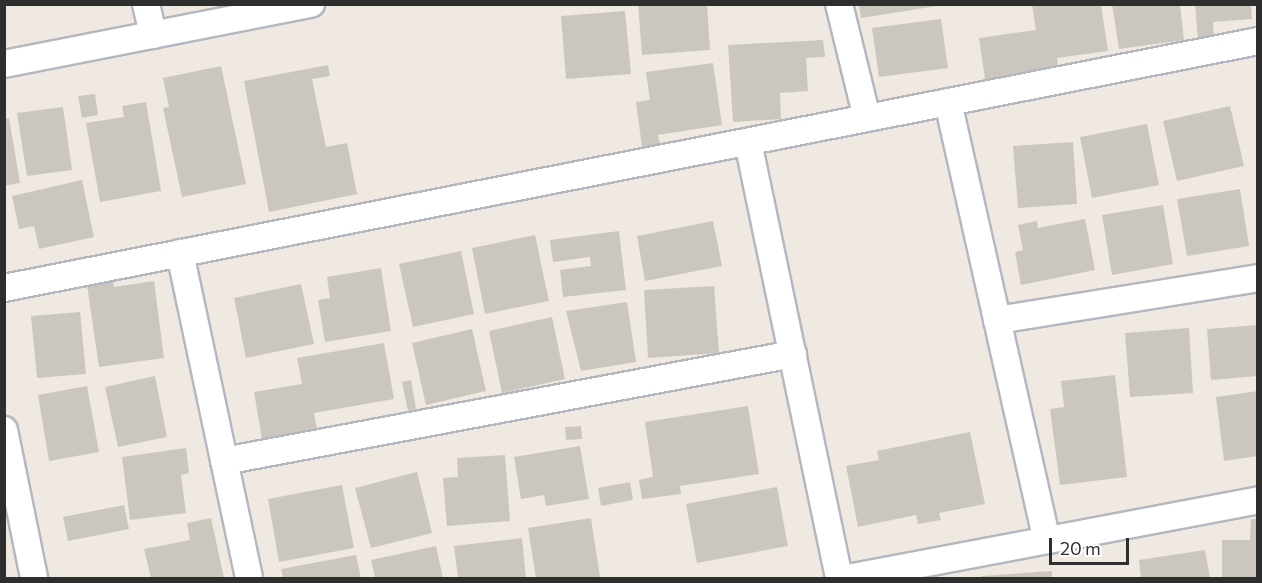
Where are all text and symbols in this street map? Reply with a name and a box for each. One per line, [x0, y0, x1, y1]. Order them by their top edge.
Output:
scale bar [1052, 526, 1132, 564]
text: 20 m [1060, 537, 1101, 559]

